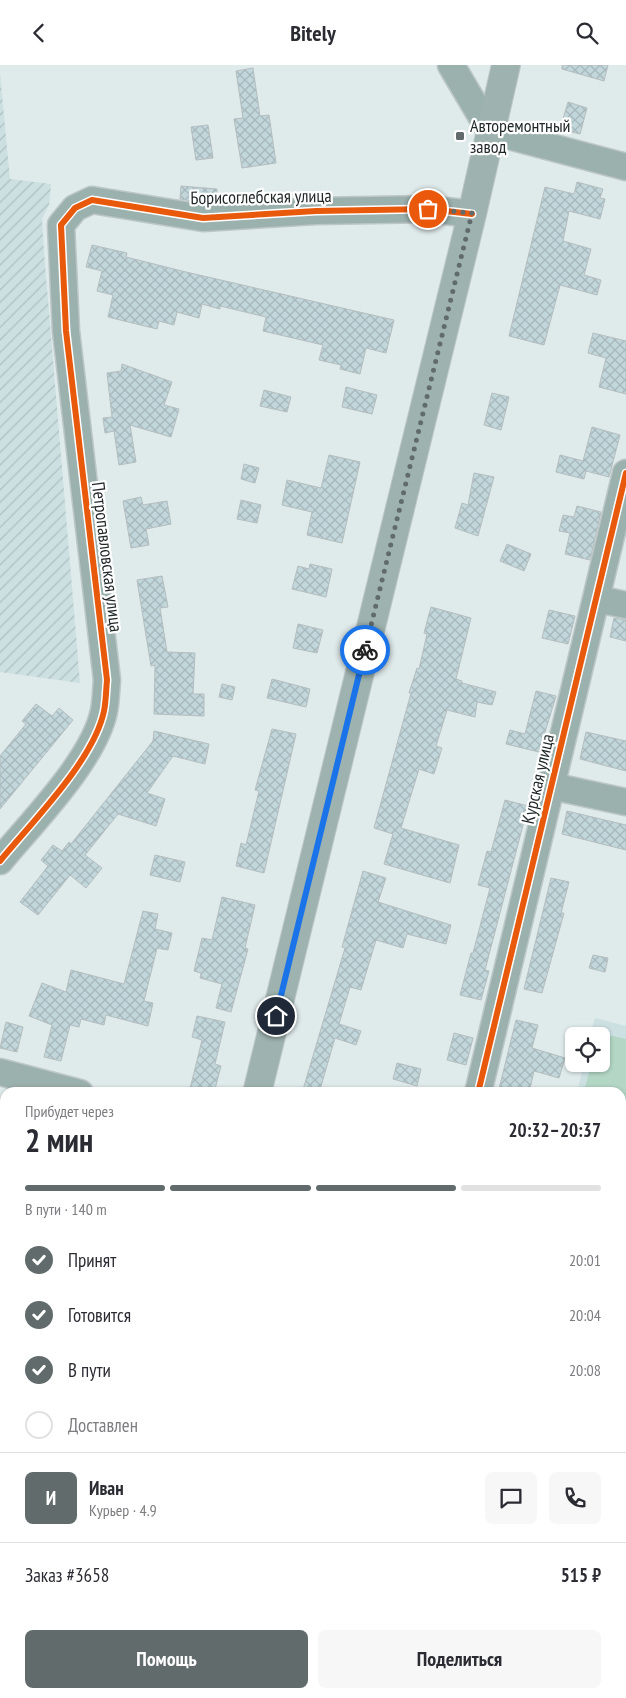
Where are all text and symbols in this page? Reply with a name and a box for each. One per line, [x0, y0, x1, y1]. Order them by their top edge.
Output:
icon: back [25, 19, 53, 47]
text: Bitely [290, 19, 336, 47]
icon: search [573, 19, 601, 47]
place label: Авторемонтный завод [470, 114, 571, 158]
marker: Авторемонтный завод [454, 130, 466, 142]
street label: Борисоглебская улица [190, 184, 332, 209]
pin [407, 188, 449, 230]
icon: bag [414, 195, 442, 223]
street label: Петропавловская улица [87, 481, 128, 633]
courier [340, 625, 390, 675]
icon: bike [351, 636, 379, 664]
street label: Курская улица [516, 732, 559, 826]
pin [255, 995, 297, 1037]
icon: home [262, 1002, 290, 1030]
map controls [565, 1027, 610, 1072]
button: locate [565, 1027, 610, 1072]
text: Прибудет через [25, 1101, 114, 1121]
text: 20:32–20:37 [508, 1118, 601, 1142]
text: 2 мин [25, 1119, 93, 1161]
text: В пути · 140 m [25, 1199, 107, 1219]
icon: check [25, 1246, 53, 1274]
text: Принят [68, 1248, 116, 1272]
text: 20:01 [569, 1250, 601, 1270]
icon: check [25, 1301, 53, 1329]
text: Готовится [68, 1303, 131, 1327]
text: 20:04 [569, 1305, 601, 1325]
icon: check [25, 1356, 53, 1384]
text: В пути [68, 1358, 111, 1382]
text: 20:08 [569, 1360, 601, 1380]
text: Доставлен [68, 1413, 138, 1437]
button: chat [485, 1472, 537, 1524]
button: phone [549, 1472, 601, 1524]
text: Иван [89, 1476, 124, 1500]
text: И [46, 1486, 56, 1510]
text: Курьер · 4.9 [89, 1500, 157, 1520]
text: Заказ #3658 [25, 1563, 109, 1587]
text: 515 ₽ [561, 1563, 601, 1587]
button: Помощь [25, 1630, 308, 1688]
button: Поделиться [318, 1630, 601, 1688]

